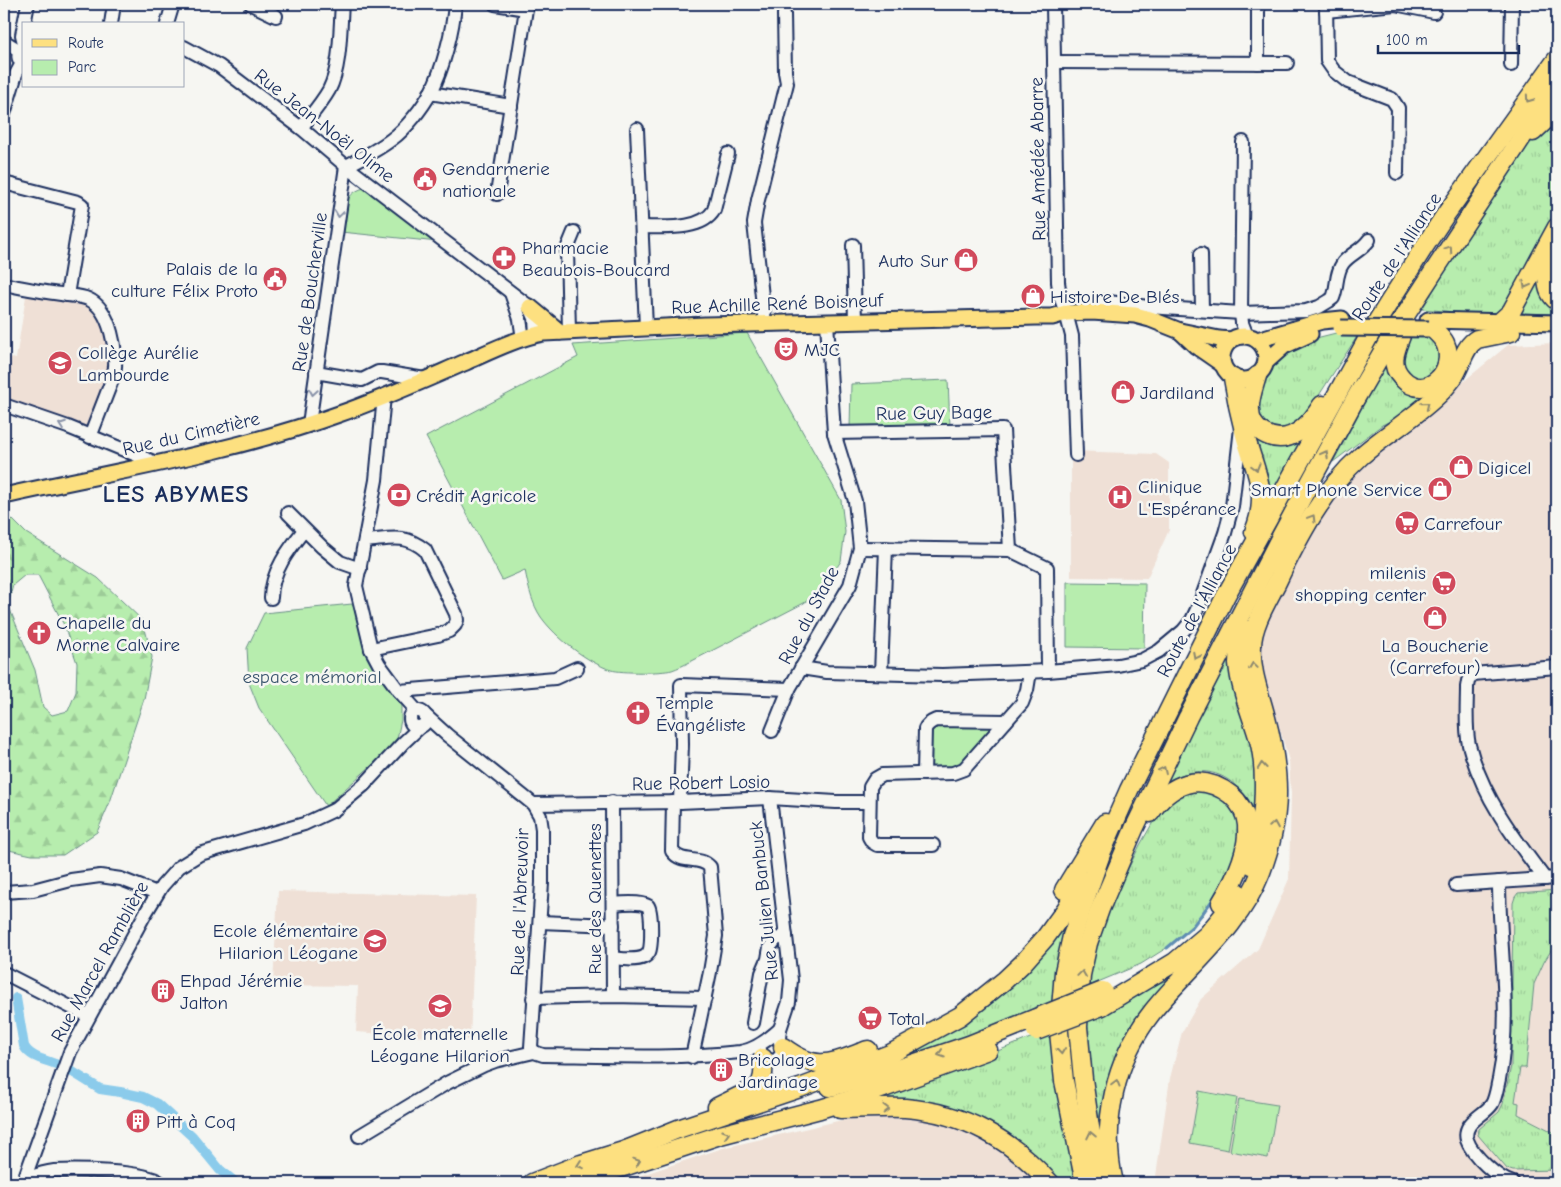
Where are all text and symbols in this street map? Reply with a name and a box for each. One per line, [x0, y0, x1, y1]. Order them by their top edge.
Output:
legend [22, 22, 185, 88]
scale bar [1378, 22, 1520, 54]
text: 100 m [1386, 31, 1428, 49]
text: Route [68, 34, 104, 52]
text: Parc [68, 58, 96, 76]
street label: Rue Jean-Noël Olime [250, 64, 399, 187]
street label: Rue Amédée Abarre [1026, 77, 1050, 241]
one-way arrow [1526, 93, 1535, 103]
place label: Gendarmerie nationale [442, 158, 550, 202]
public building icon: Gendarmerie nationale [412, 166, 438, 192]
street label: Route de l'Alliance [1347, 188, 1446, 325]
one-way arrow [334, 210, 345, 218]
street label: Rue de Boucherville [288, 211, 332, 373]
place label: Pharmacie Beaubois-Boucard [522, 237, 670, 281]
pharmacy icon: Pharmacie Beaubois-Boucard [491, 245, 517, 271]
one-way arrow [1442, 245, 1452, 254]
shop icon: Auto Sur [953, 247, 979, 273]
place label: Auto Sur [878, 250, 948, 272]
place label: Palais de la culture Félix Proto [111, 258, 258, 302]
public building icon: Palais de la culture Félix Proto [262, 266, 288, 292]
one-way arrow [1522, 279, 1532, 288]
shop icon: Histoire De Blés [1020, 283, 1046, 309]
place label: Histoire De Blés [1050, 286, 1180, 308]
street label: Rue Achille René Boisneuf [671, 289, 885, 319]
theatre icon: MJC [773, 336, 799, 362]
place label: MJC [804, 339, 841, 361]
place label: Collège Aurélie Lambourde [78, 342, 199, 386]
school or university icon: Collège Aurélie Lambourde [47, 350, 73, 376]
shop icon: Jardiland [1110, 379, 1136, 405]
place label: Jardiland [1140, 382, 1214, 404]
one-way arrow [309, 388, 319, 396]
street label: Rue Guy Bage [876, 401, 992, 425]
one-way arrow [1421, 401, 1430, 410]
street label: Rue du Cimetière [120, 407, 262, 460]
one-way arrow [59, 421, 67, 431]
one-way arrow [1319, 450, 1329, 459]
shop icon: Digicel [1448, 454, 1474, 480]
place label: Digicel [1478, 457, 1532, 479]
one-way arrow [1250, 462, 1260, 471]
place label: Clinique L'Espérance [1138, 476, 1236, 520]
shop icon: Smart Phone Service [1427, 476, 1453, 502]
place label: Smart Phone Service [1251, 479, 1422, 501]
district label: LES ABYMES [103, 480, 249, 508]
bank icon: Crédit Agricole [386, 482, 412, 508]
hospital icon: Clinique L'Espérance [1107, 484, 1133, 510]
place label: Crédit Agricole [416, 485, 536, 507]
supermarket icon: Carrefour [1394, 510, 1420, 536]
place label: Carrefour [1424, 513, 1502, 535]
one-way arrow [1305, 514, 1315, 523]
street label: Route de l'Alliance [1152, 540, 1241, 681]
place label: milenis shopping center [1295, 562, 1426, 606]
street label: Rue du Stade [774, 563, 844, 668]
supermarket icon: milenis shopping center [1431, 570, 1457, 596]
shop icon: La Boucherie (Carrefour) [1422, 605, 1448, 631]
place label: Chapelle du Morne Calvaire [56, 612, 180, 656]
church icon: Chapelle du Morne Calvaire [26, 620, 52, 646]
place label: La Boucherie (Carrefour) [1381, 635, 1489, 679]
one-way arrow [1191, 651, 1202, 660]
one-way arrow [1248, 662, 1259, 670]
park label: espace mémorial [242, 666, 382, 688]
place label: Temple Évangéliste [656, 692, 746, 736]
church icon: Temple Évangéliste [625, 700, 651, 726]
one-way arrow [1257, 762, 1268, 770]
one-way arrow [1157, 766, 1168, 775]
street label: Rue Robert Losio [632, 771, 770, 795]
street label: Rue Julien Banbuck [745, 819, 783, 982]
one-way arrow [1268, 821, 1278, 830]
street label: Rue des Quenettes [584, 823, 606, 975]
street label: Rue de l'Abreuvoir [506, 827, 534, 976]
street label: Rue Marcel Ramblière [47, 877, 153, 1046]
place label: Ecole élémentaire Hilarion Léogane [213, 920, 358, 964]
school or university icon: Ecole élémentaire Hilarion Léogane [362, 928, 388, 954]
place label: Ehpad Jérémie Jalton [180, 970, 302, 1014]
one-way arrow [1076, 970, 1086, 978]
building icon: Ehpad Jérémie Jalton [150, 978, 176, 1004]
school or university icon: École maternelle Léogane Hilarion [427, 993, 453, 1019]
supermarket icon: Total [857, 1005, 883, 1031]
place label: Total [888, 1008, 925, 1030]
place label: École maternelle Léogane Hilarion [370, 1023, 510, 1067]
one-way arrow [1055, 1047, 1066, 1055]
one-way arrow [938, 1048, 946, 1058]
place label: Bricolage Jardinage [738, 1049, 818, 1093]
building icon: Bricolage Jardinage [708, 1057, 734, 1083]
one-way arrow [1110, 1079, 1121, 1088]
one-way arrow [882, 1103, 890, 1114]
building icon: Pitt à Coq [125, 1108, 151, 1134]
place label: Pitt à Coq [156, 1111, 236, 1133]
one-way arrow [721, 1129, 729, 1139]
one-way arrow [1087, 1131, 1097, 1140]
one-way arrow [633, 1158, 641, 1168]
one-way arrow [576, 1159, 584, 1169]

